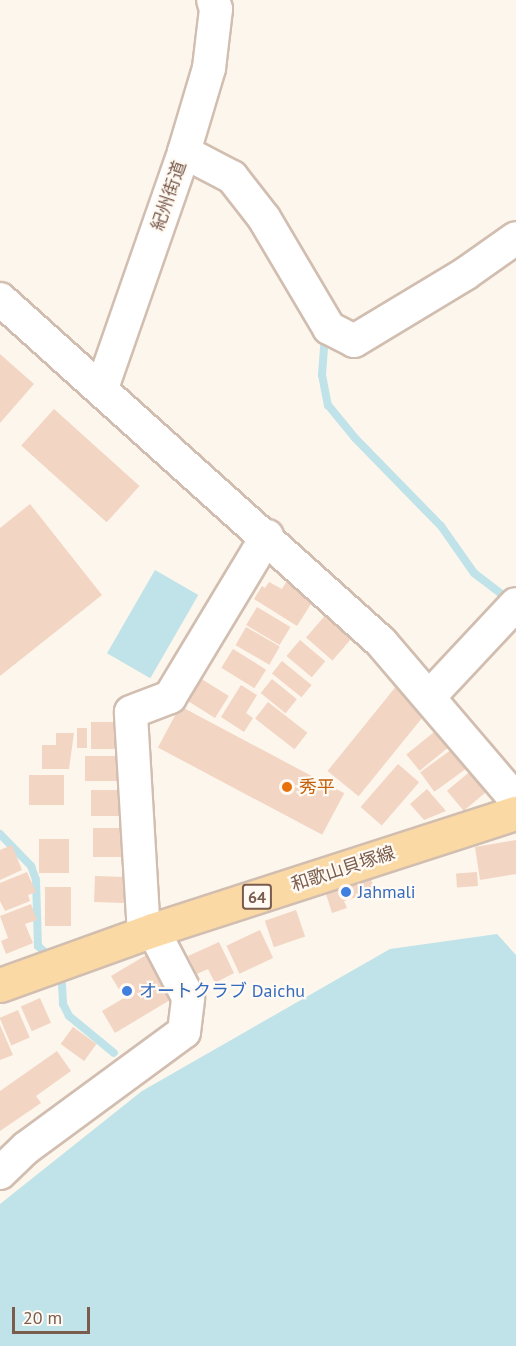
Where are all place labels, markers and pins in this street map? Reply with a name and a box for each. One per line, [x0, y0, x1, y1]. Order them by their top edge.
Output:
place label: 秀平 [299, 776, 335, 798]
marker: 秀平 [280, 780, 294, 794]
place label: Jahmali [358, 881, 416, 903]
marker: Jahmali [339, 885, 353, 899]
place label: オートクラブ Daichu [139, 980, 305, 1002]
marker: オートクラブ Daichu [120, 984, 134, 998]

